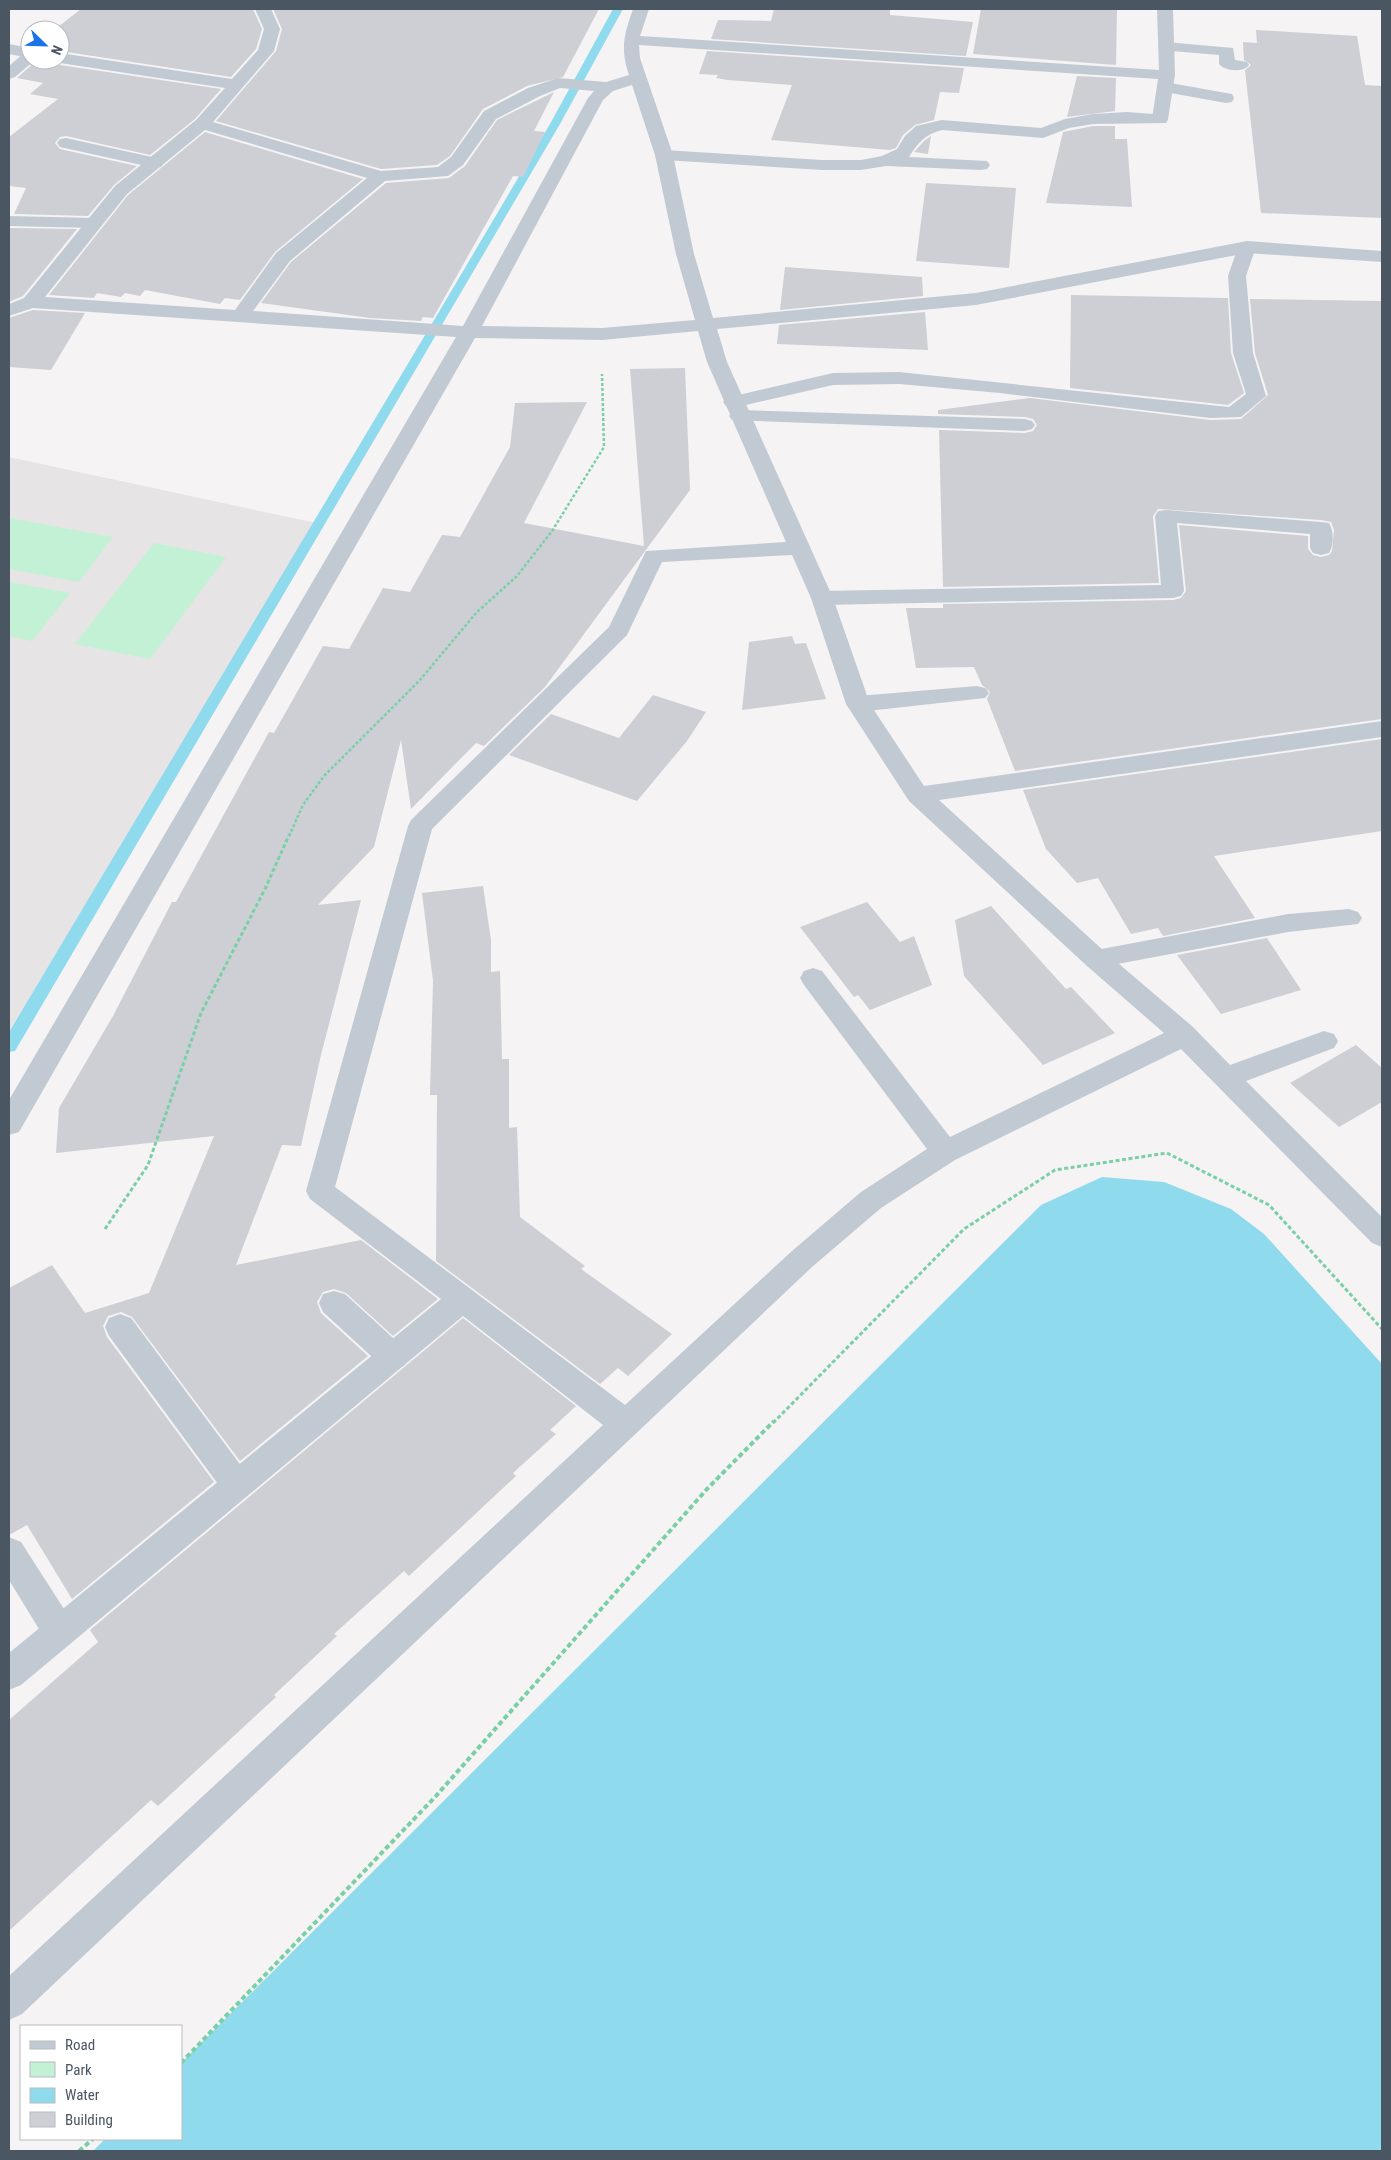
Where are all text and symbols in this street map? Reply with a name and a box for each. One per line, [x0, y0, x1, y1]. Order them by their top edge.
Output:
north arrow [20, 20, 70, 70]
text: N [48, 43, 66, 57]
legend [20, 2025, 182, 2140]
text: Road [65, 2036, 95, 2054]
text: Park [65, 2061, 92, 2079]
text: Water [65, 2086, 100, 2104]
text: Building [65, 2111, 113, 2129]

